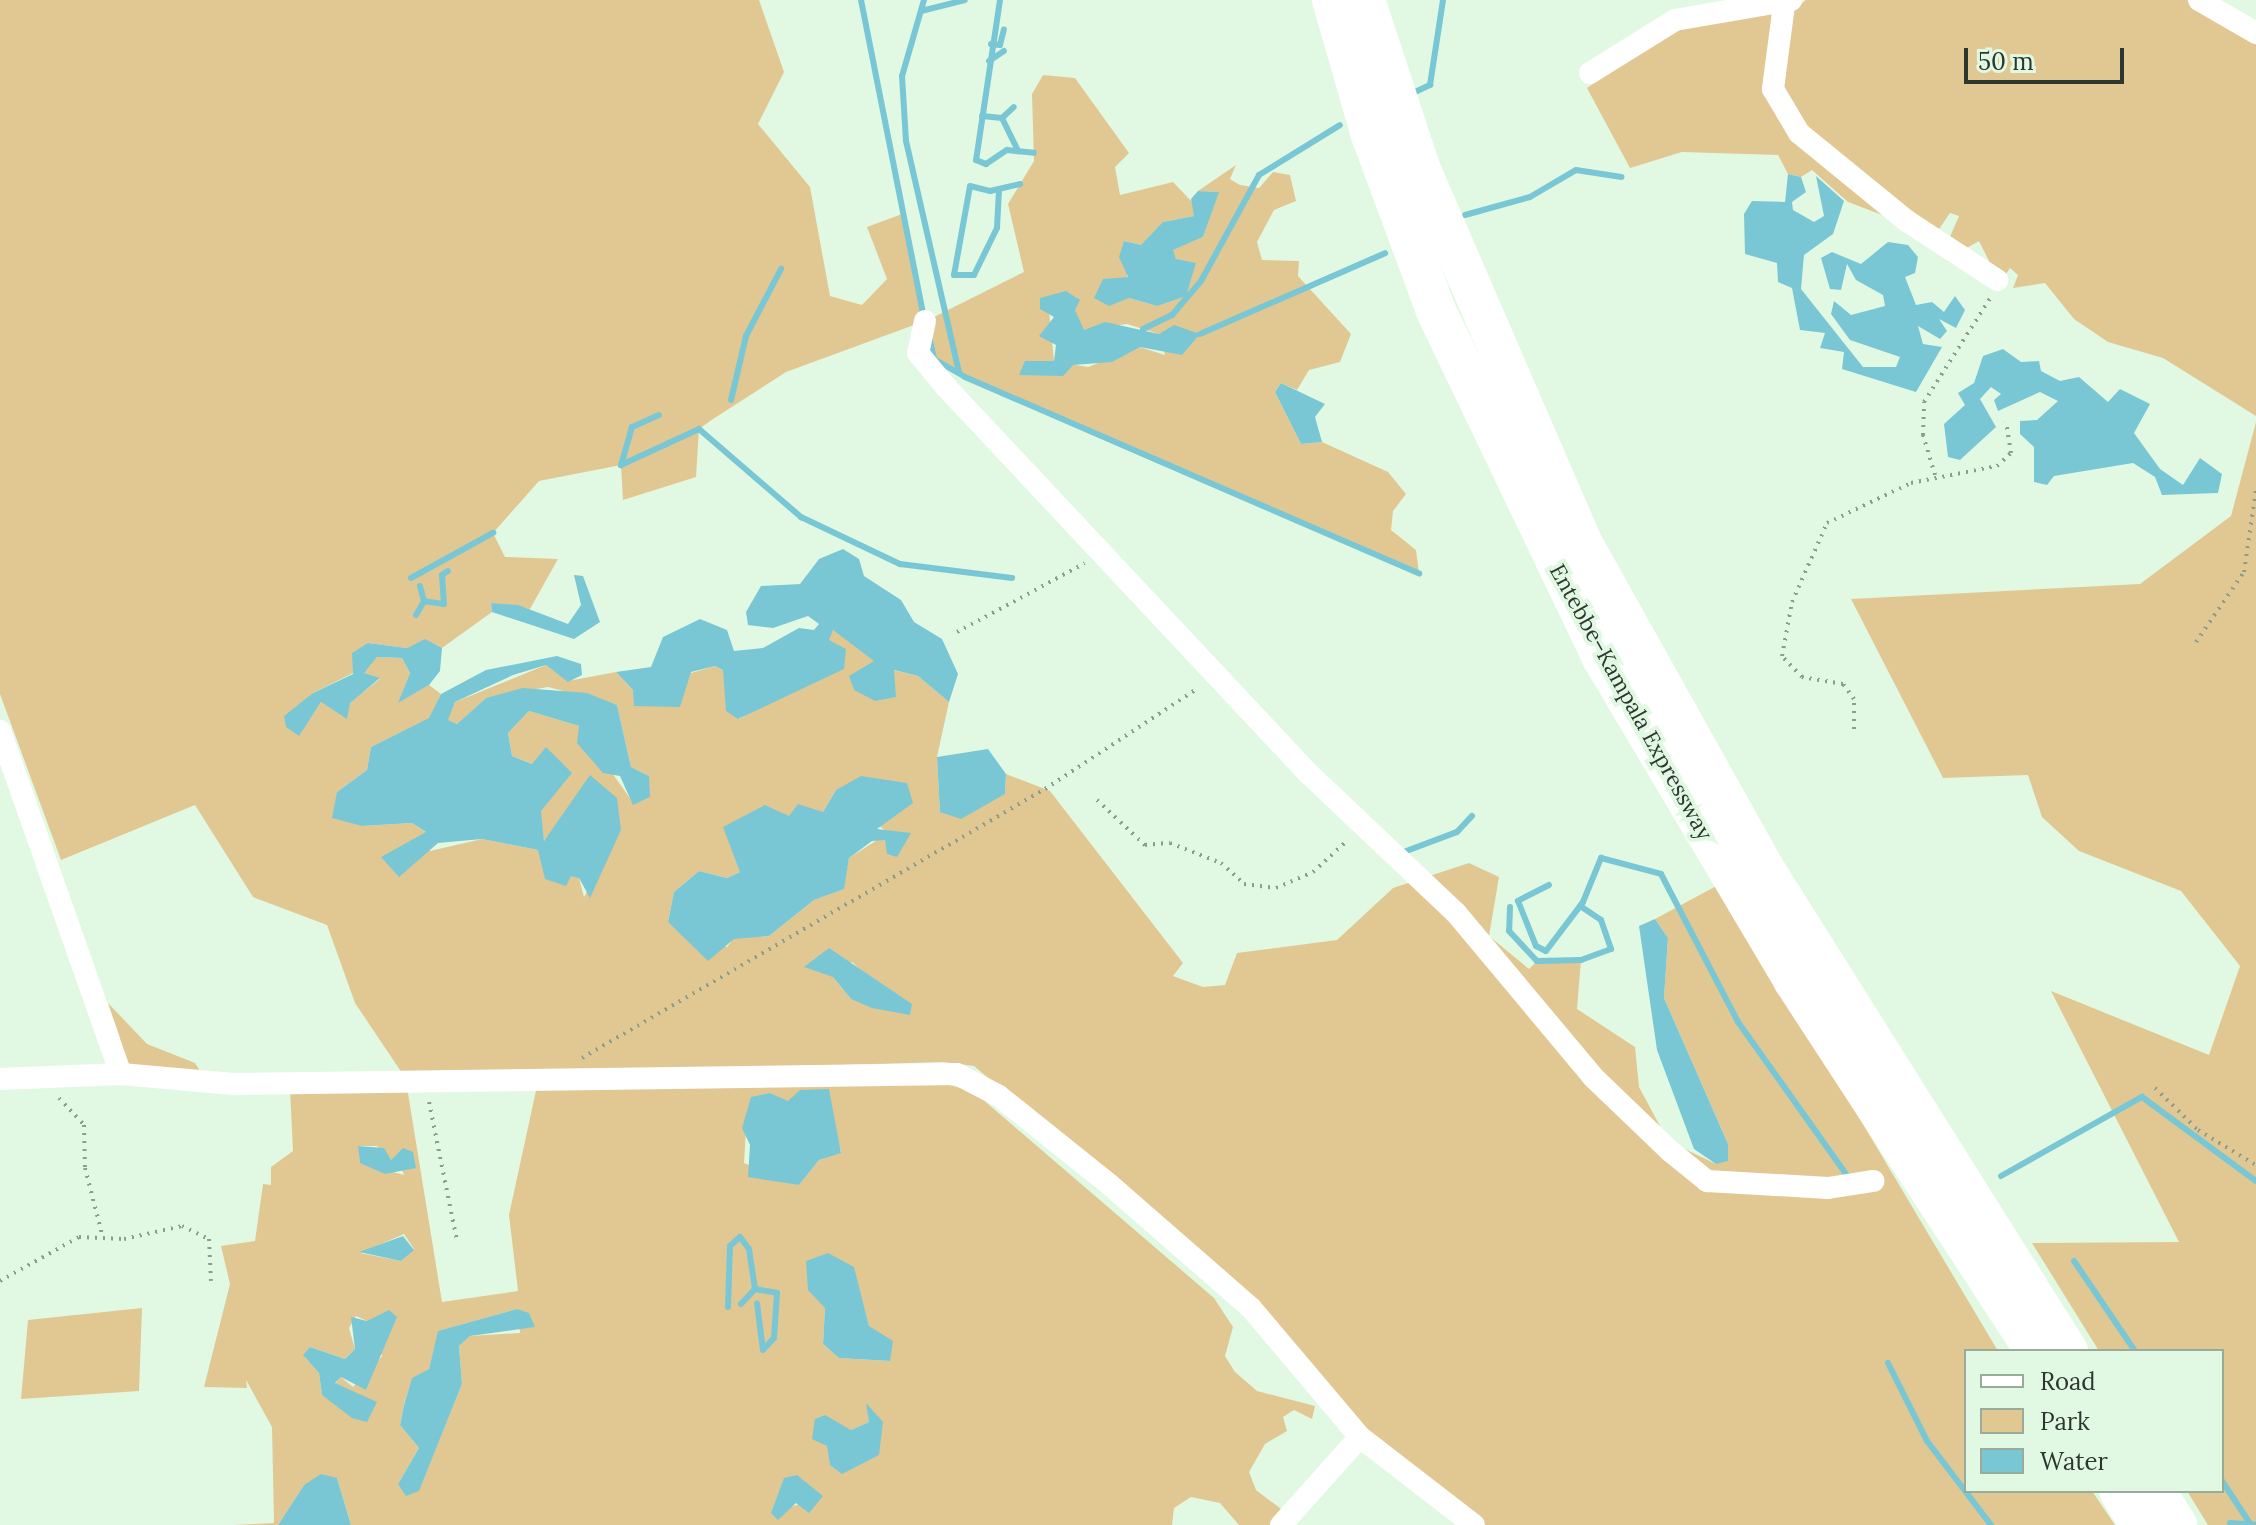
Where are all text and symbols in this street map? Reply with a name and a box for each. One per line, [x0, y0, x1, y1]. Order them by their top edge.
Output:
scale bar [1968, 32, 2128, 82]
text: 50 m [1978, 46, 2034, 77]
street label: Entebbe–Kampala Expressway [1544, 559, 1718, 845]
legend [1964, 1349, 2224, 1493]
text: Road [2040, 1366, 2096, 1397]
text: Park [2040, 1406, 2090, 1437]
text: Water [2040, 1446, 2108, 1477]

